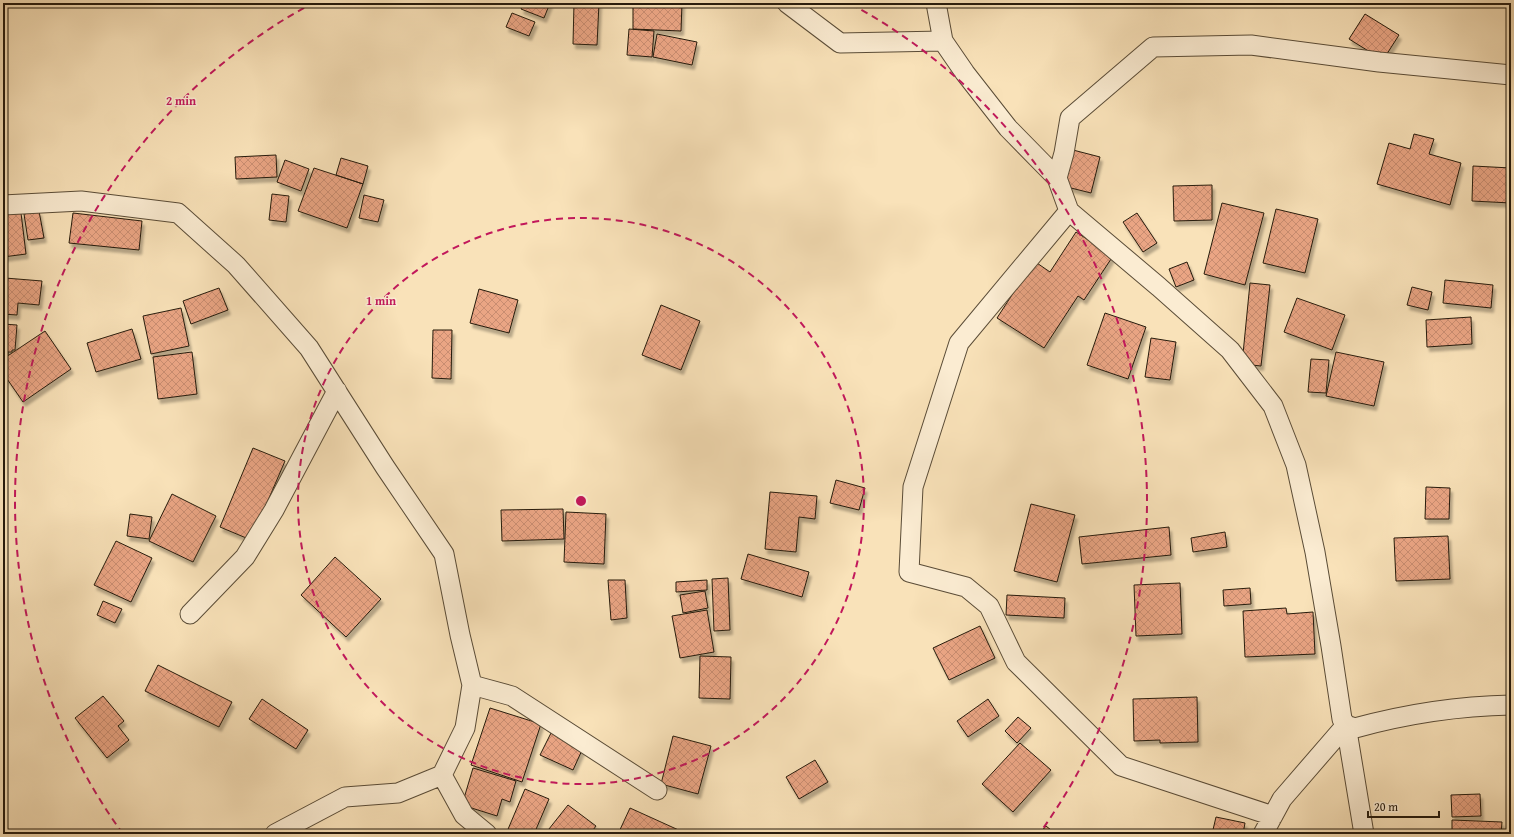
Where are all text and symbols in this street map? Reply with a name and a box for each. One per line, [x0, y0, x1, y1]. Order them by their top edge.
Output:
text: 2 min [166, 92, 196, 109]
text: 1 min [366, 292, 396, 309]
centre of rings [574, 494, 588, 508]
scale bar [1368, 793, 1439, 819]
text: 20 m [1374, 798, 1398, 815]

